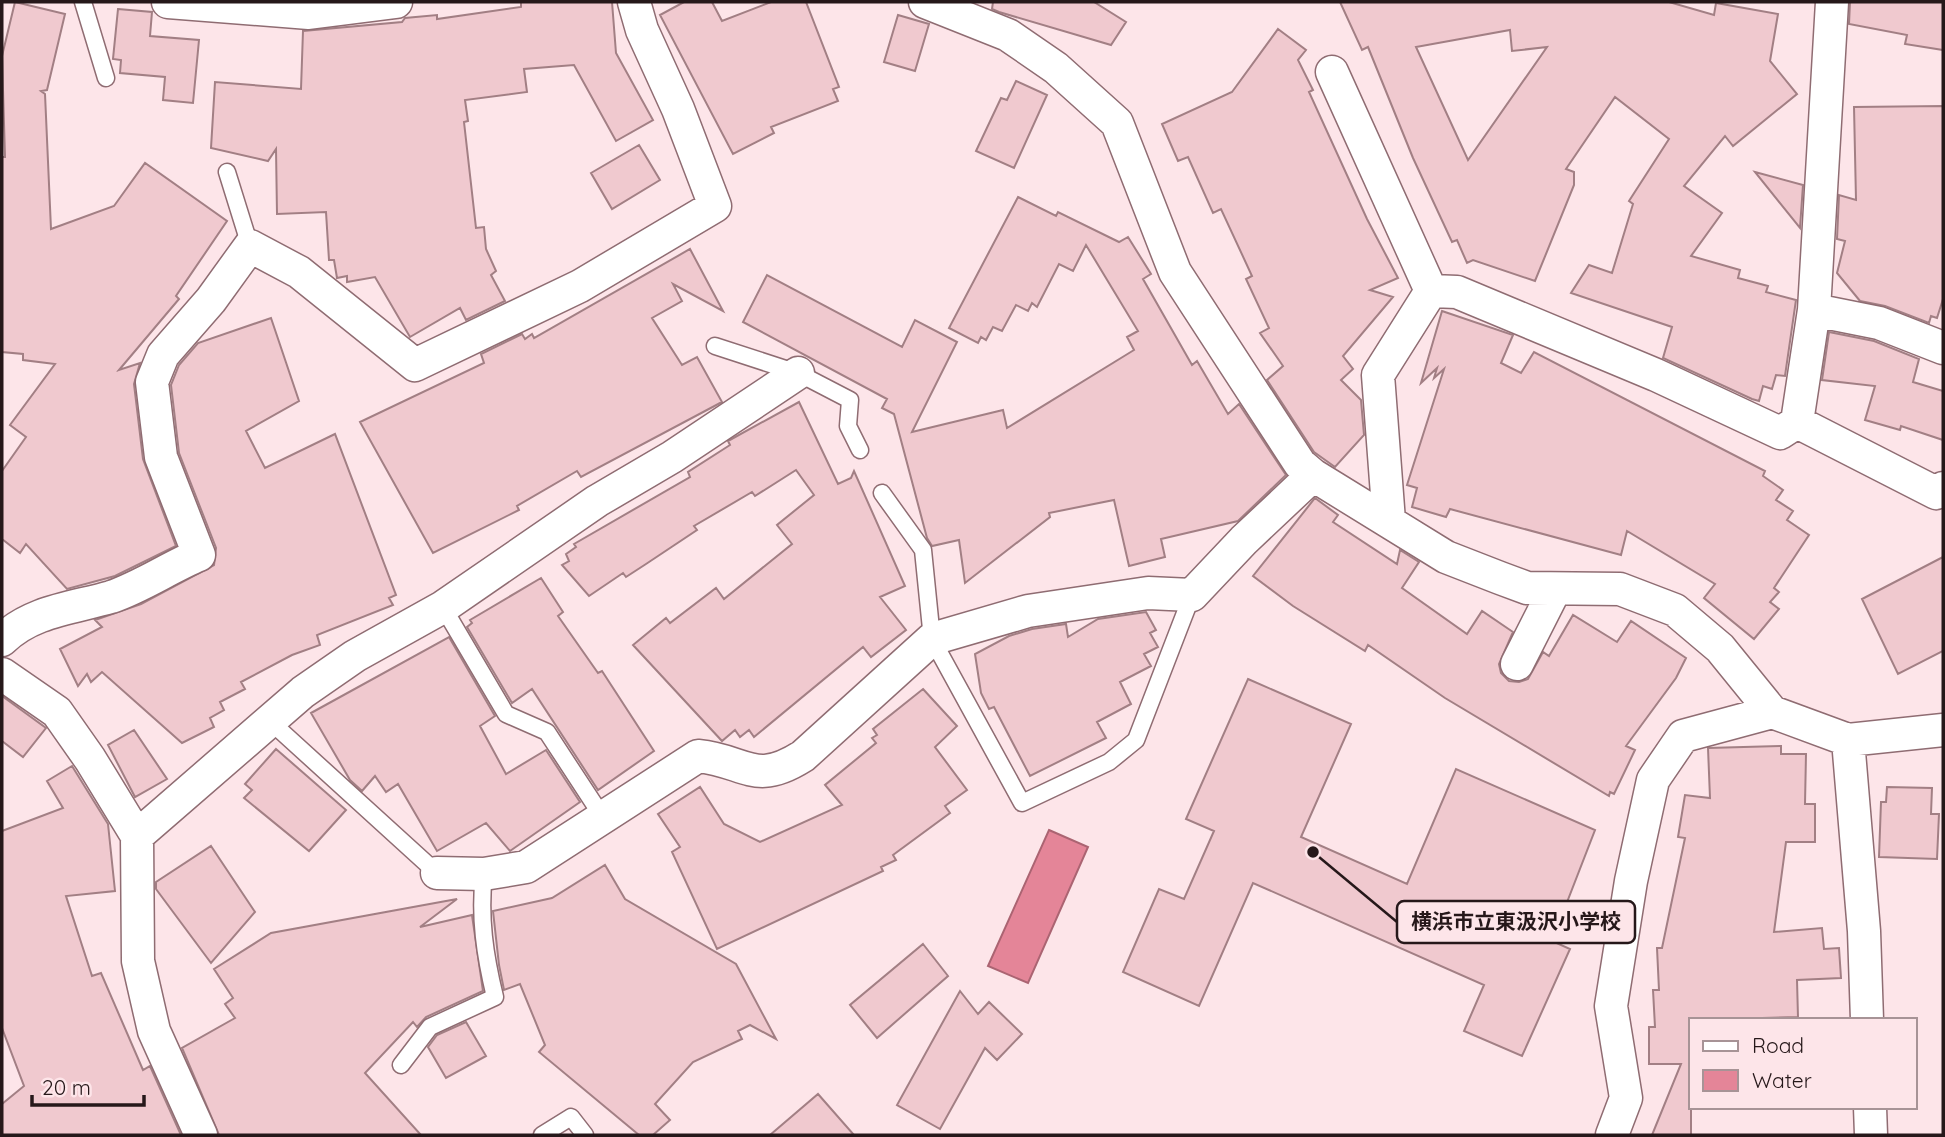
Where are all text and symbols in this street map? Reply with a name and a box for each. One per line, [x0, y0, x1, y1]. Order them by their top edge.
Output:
callout: 横浜市立東汲沢小学校 [1397, 901, 1635, 943]
text: 横浜市立東汲沢小学校 [1411, 908, 1621, 934]
legend [1689, 1018, 1917, 1109]
text: Road [1752, 1032, 1804, 1058]
scale bar [32, 1064, 144, 1108]
text: Water [1752, 1067, 1812, 1093]
text: 20 m [42, 1074, 91, 1100]

